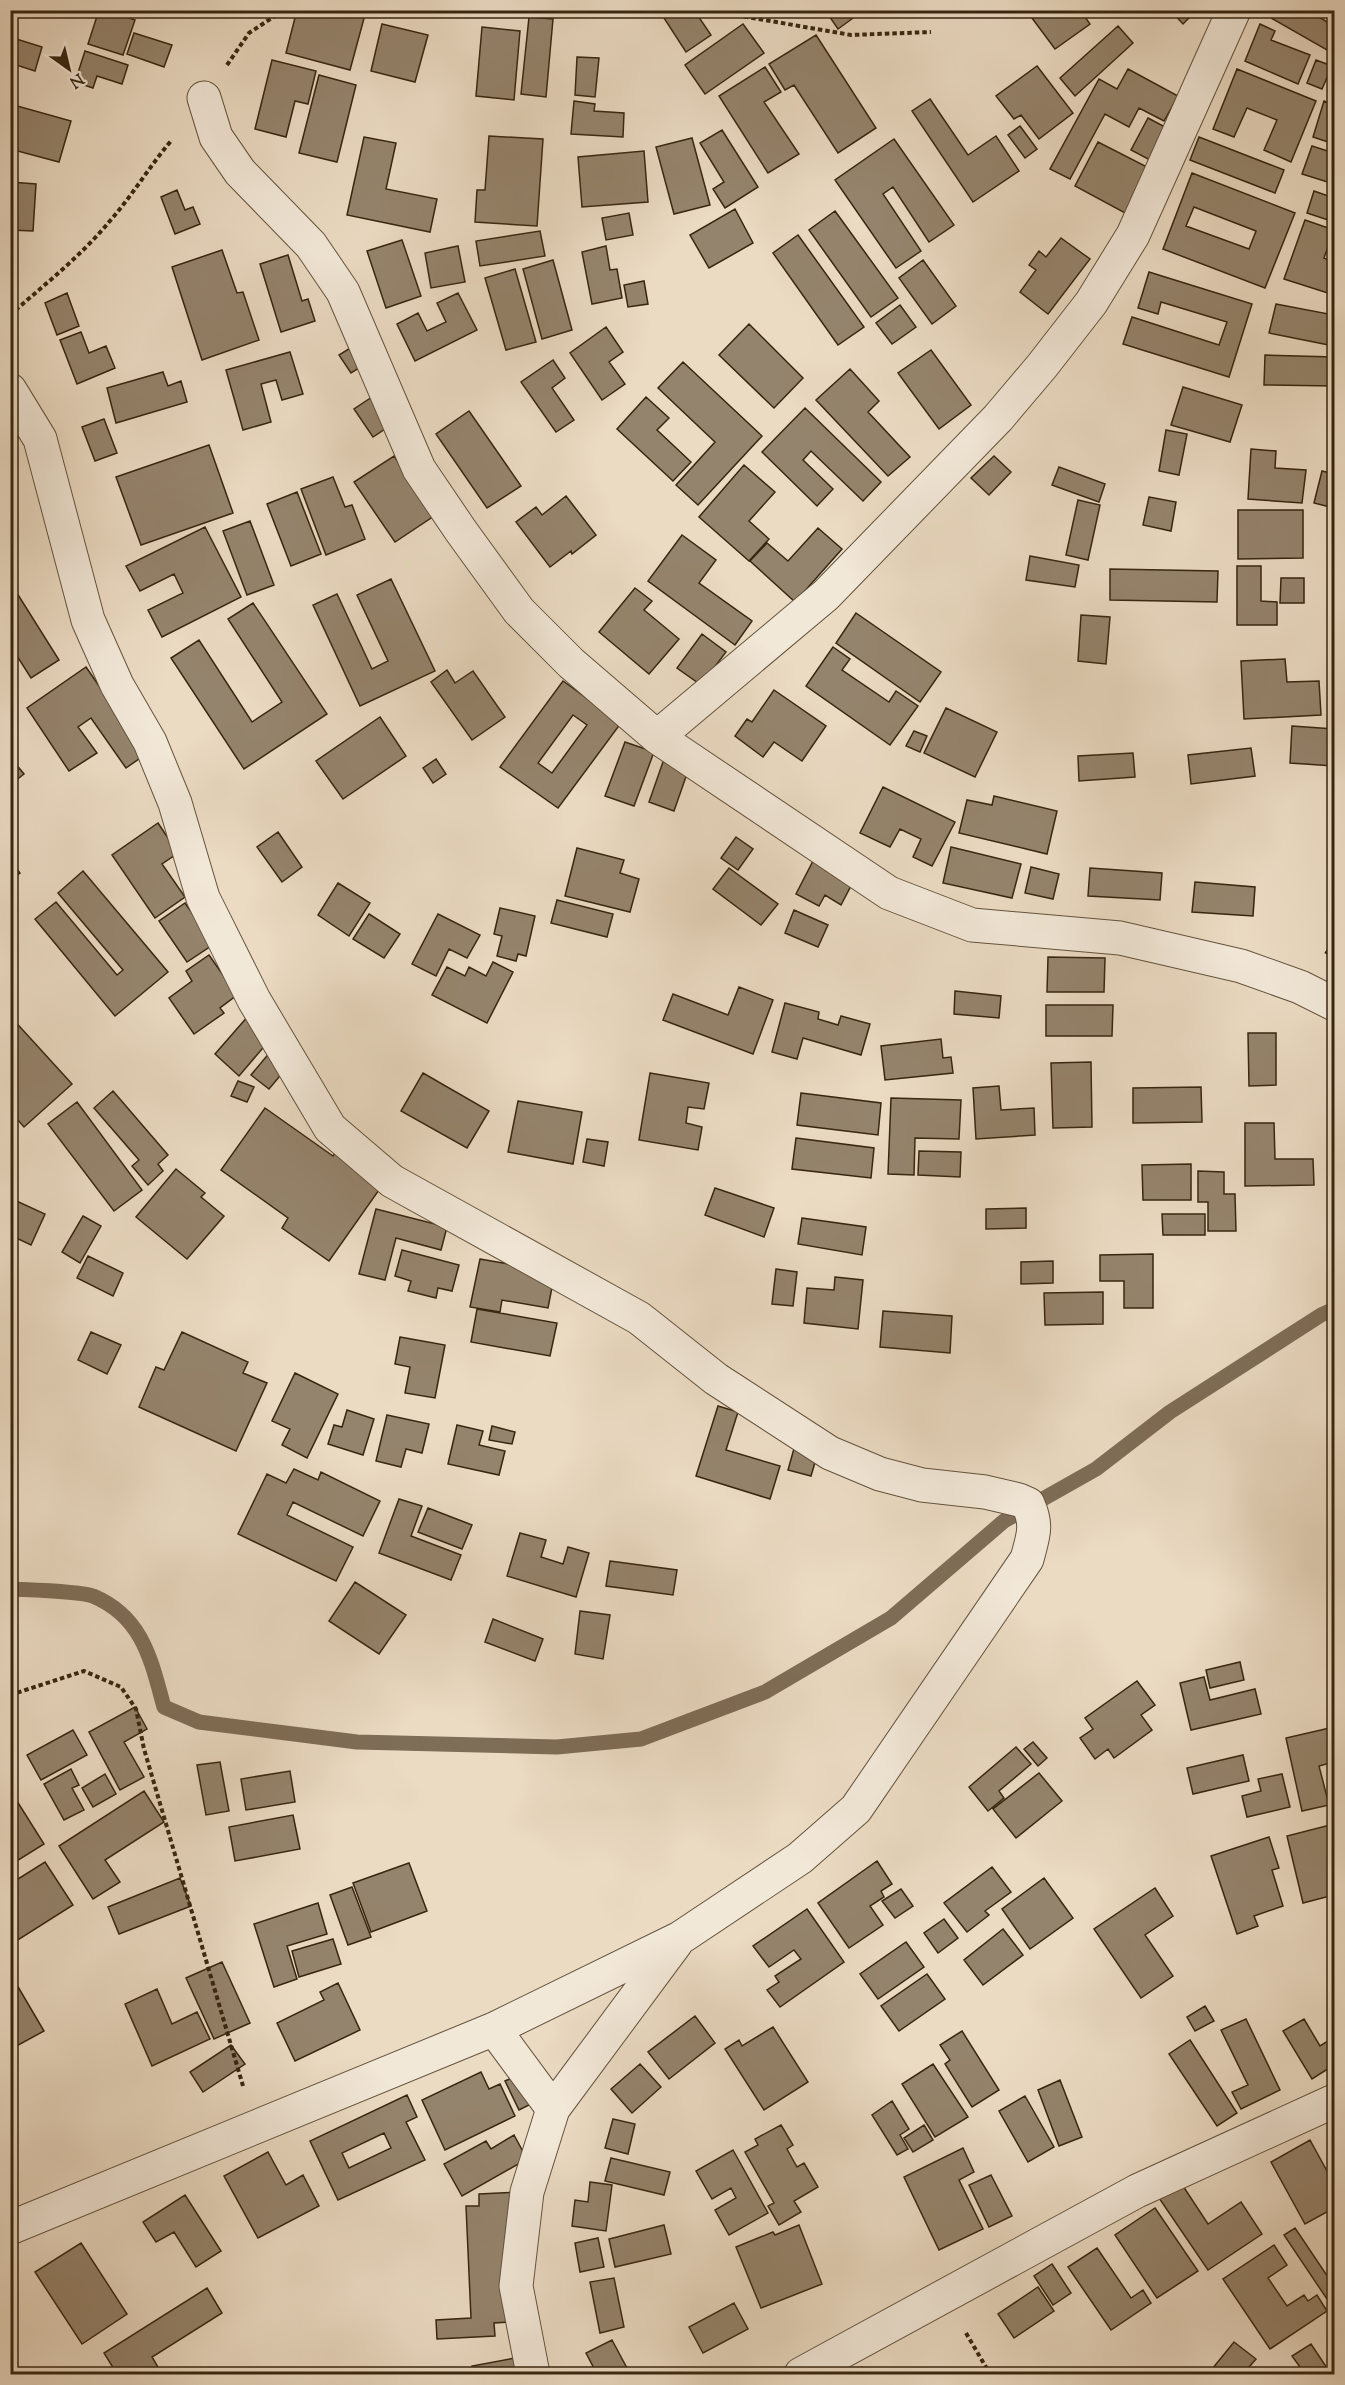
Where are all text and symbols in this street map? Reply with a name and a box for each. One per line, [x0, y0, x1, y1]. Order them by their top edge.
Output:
north arrow [39, 39, 99, 99]
text: N [64, 66, 88, 93]

